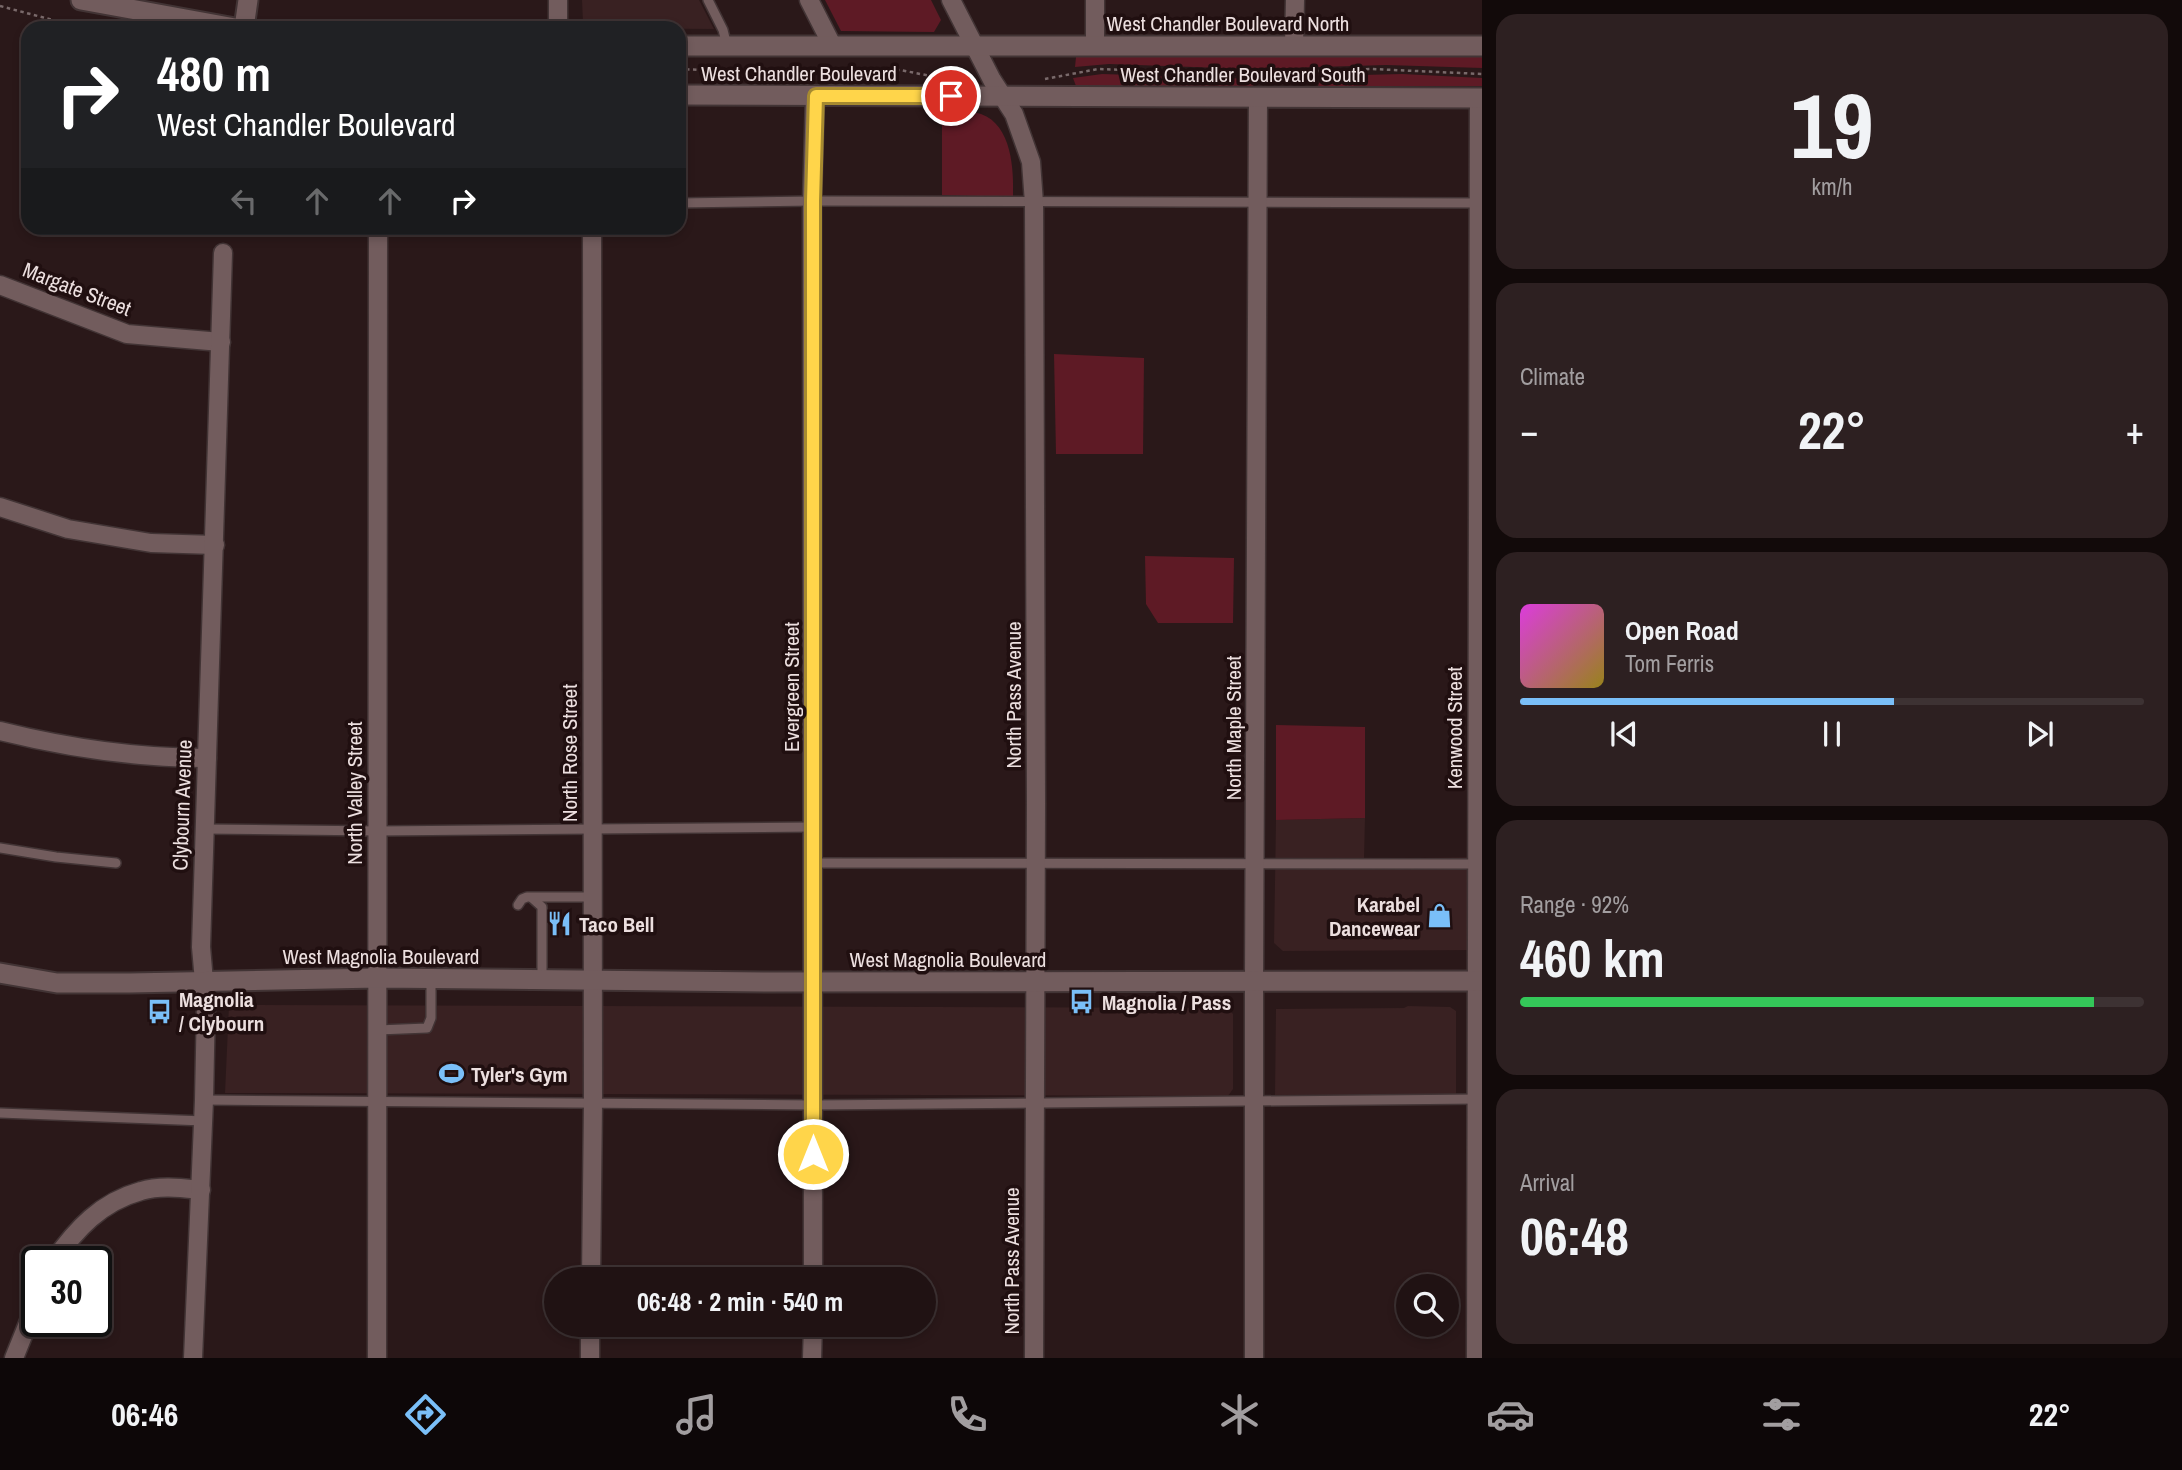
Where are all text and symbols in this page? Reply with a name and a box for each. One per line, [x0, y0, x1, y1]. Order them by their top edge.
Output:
street label: West Chandler Boulevard North [1107, 9, 1349, 38]
text: 480 m [157, 40, 271, 106]
icon: right [42, 49, 133, 140]
street label: West Chandler Boulevard [701, 59, 897, 88]
street label: West Chandler Boulevard South [1120, 60, 1366, 89]
text: 19 [1791, 64, 1874, 186]
pin [921, 66, 981, 126]
icon: arrive [932, 77, 970, 115]
text: West Chandler Boulevard [157, 103, 456, 146]
text: km/h [1812, 171, 1852, 202]
icon: left [225, 182, 263, 220]
icon: ahead [298, 182, 336, 220]
icon: ahead [371, 182, 409, 220]
icon: right [444, 182, 482, 220]
street label: Margate Street [19, 255, 136, 323]
text: Climate [1520, 361, 1585, 392]
text: 22° [1798, 395, 1866, 465]
text: − [1520, 405, 1538, 456]
text: + [2126, 405, 2144, 456]
text: Open Road [1625, 613, 1739, 648]
street label: North Pass Avenue [999, 621, 1028, 769]
street label: Evergreen Street [777, 622, 806, 752]
text: Tom Ferris [1625, 648, 1714, 679]
street label: North Maple Street [1219, 656, 1248, 800]
street label: Kenwood Street [1440, 667, 1469, 789]
street label: North Rose Street [555, 684, 584, 822]
icon: previous [1605, 715, 1643, 753]
icon: pause [1813, 715, 1851, 753]
icon: next [2021, 715, 2059, 753]
street label: North Valley Street [340, 721, 369, 865]
street label: Clybourn Avenue [165, 739, 199, 871]
text: Range · 92% [1520, 889, 1629, 920]
place label: Karabel Dancewear [1329, 890, 1420, 943]
shop icon: Karabel Dancewear [1426, 902, 1454, 930]
restaurant icon: Taco Bell [545, 910, 573, 938]
place label: Taco Bell [579, 910, 654, 939]
text: 460 km [1520, 923, 1665, 993]
street label: West Magnolia Boulevard [283, 942, 479, 971]
street label: West Magnolia Boulevard [850, 945, 1046, 974]
place label: Magnolia / Clybourn [179, 985, 264, 1038]
bus stop icon: Magnolia / Pass [1068, 988, 1096, 1016]
place label: Magnolia / Pass [1102, 988, 1231, 1017]
bus stop icon: Magnolia / Clybourn [145, 997, 173, 1025]
sports icon: Tyler's Gym [437, 1060, 465, 1088]
place label: Tyler's Gym [471, 1060, 568, 1089]
position arrow [776, 1117, 850, 1191]
text: Arrival [1520, 1167, 1575, 1198]
street label: North Pass Avenue [997, 1187, 1026, 1335]
text: 06:48 [1520, 1201, 1629, 1271]
speed limit sign: 30 [21, 1246, 112, 1337]
map controls [1396, 1274, 1459, 1337]
button: search [1396, 1274, 1459, 1337]
text: 06:48 · 2 min · 540 m [637, 1284, 843, 1319]
icon: directions [401, 1390, 450, 1439]
icon: music [672, 1390, 721, 1439]
icon: phone [943, 1390, 992, 1439]
icon: climate [1215, 1390, 1264, 1439]
icon: car [1486, 1390, 1535, 1439]
icon: filters [1757, 1390, 1806, 1439]
text: 06:46 [111, 1393, 178, 1436]
text: 22° [2029, 1393, 2071, 1436]

